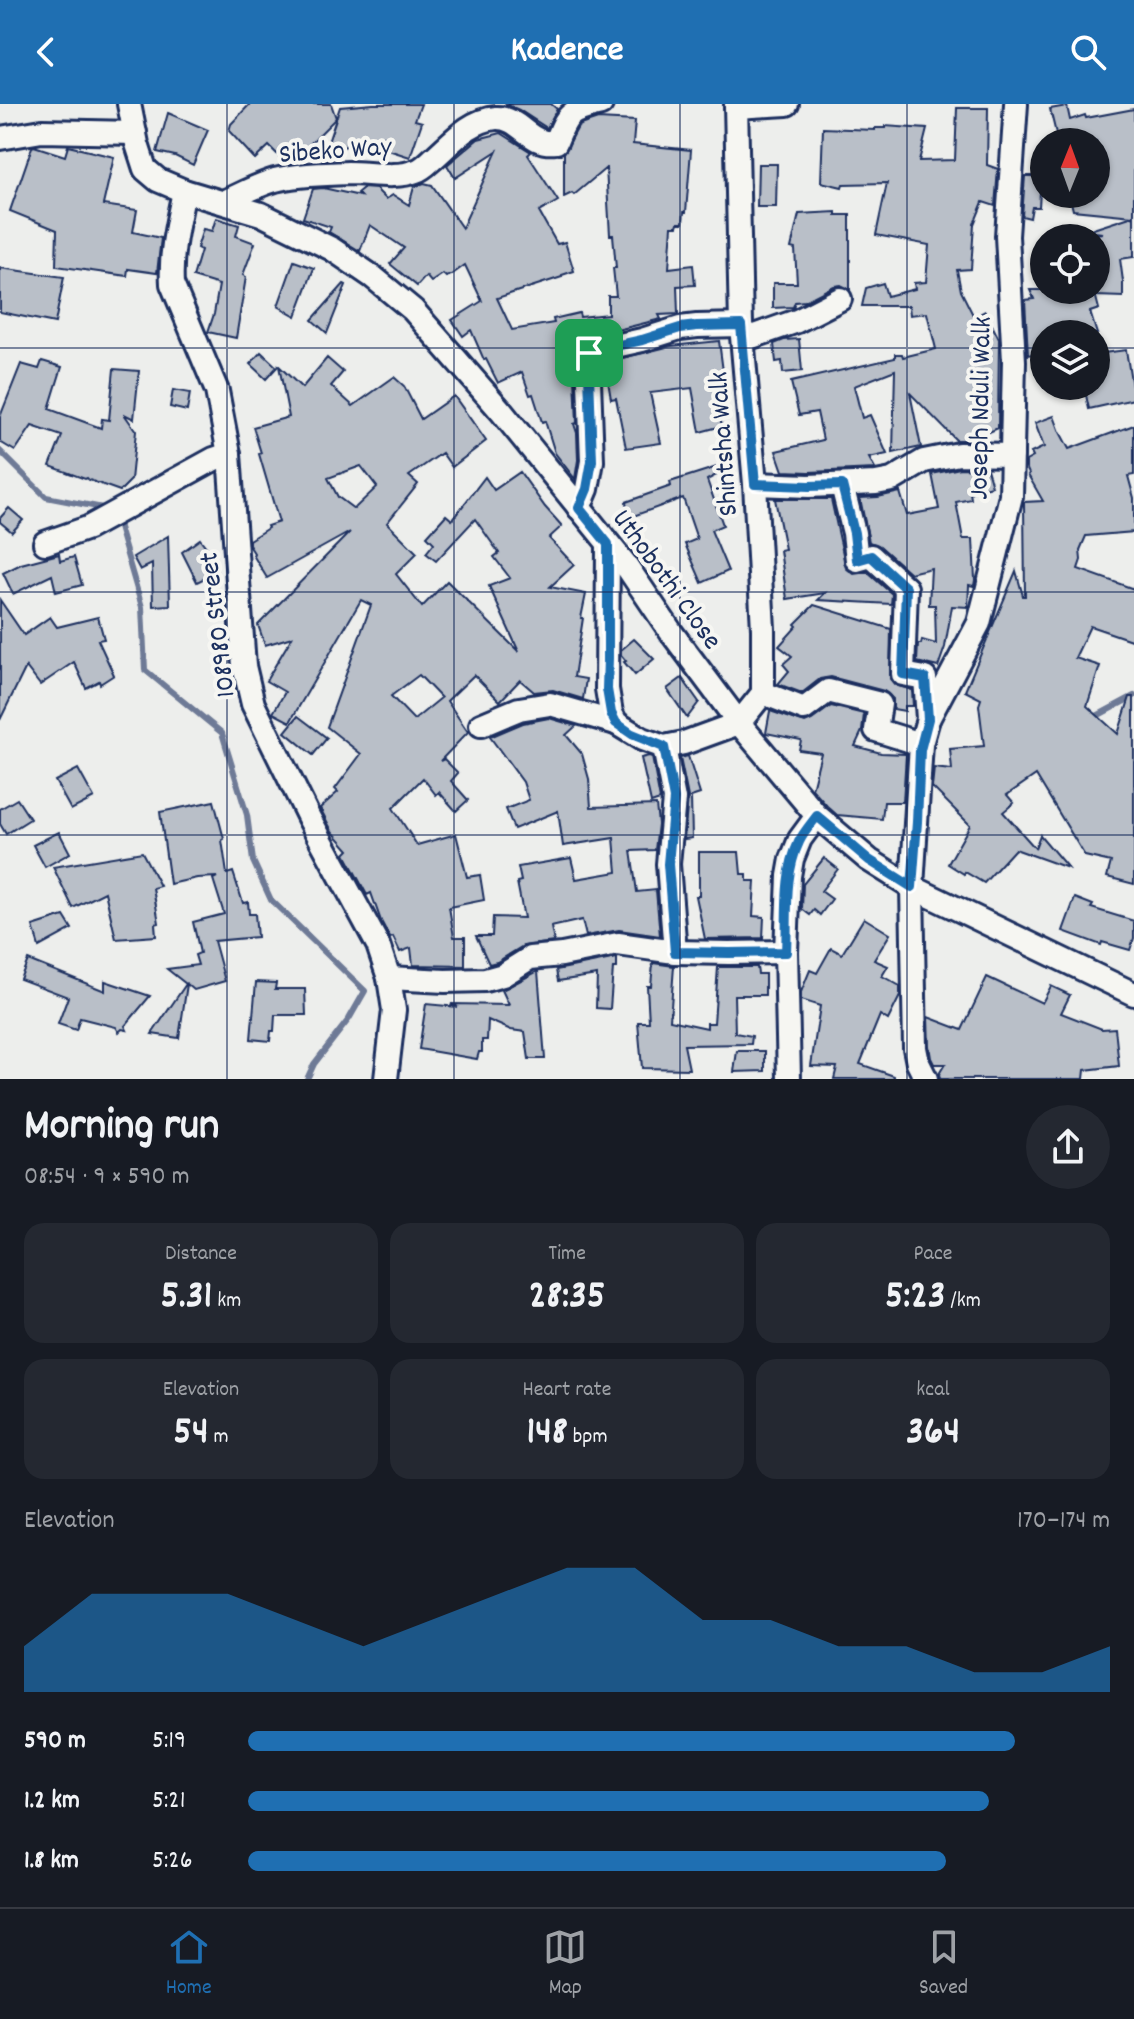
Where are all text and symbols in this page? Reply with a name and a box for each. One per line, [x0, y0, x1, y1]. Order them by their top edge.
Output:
text: Kadence [510, 26, 624, 78]
icon: back [24, 30, 68, 74]
icon: search [1066, 30, 1110, 74]
north arrow [1030, 128, 1110, 208]
map controls [1030, 128, 1110, 400]
street label: Sibeko Way [278, 129, 394, 177]
button: locate [1030, 224, 1110, 304]
street label: Joseph Nduli Walk [961, 316, 1005, 500]
pin [555, 319, 623, 387]
button: layers [1030, 320, 1110, 400]
icon: arrive [567, 331, 611, 375]
street label: Shintsha Walk [701, 370, 751, 517]
street label: Uthobothi Close [600, 502, 730, 660]
street label: 108980 Street [191, 549, 249, 699]
text: Morning run [24, 1097, 219, 1160]
button: share [1026, 1105, 1110, 1189]
text: 08:54 · 9 × 590 m [24, 1159, 190, 1196]
text: Distance [165, 1239, 237, 1270]
text: Time [548, 1239, 586, 1270]
text: Pace [914, 1239, 952, 1270]
text: 5.31 [161, 1270, 212, 1327]
text: 28:35 [529, 1270, 605, 1327]
text: 5:23 [885, 1270, 945, 1327]
text: km [212, 1286, 241, 1317]
text: /km [945, 1286, 981, 1317]
text: Elevation [163, 1375, 239, 1406]
text: Heart rate [523, 1375, 611, 1406]
text: kcal [916, 1375, 950, 1406]
text: 54 [173, 1406, 208, 1463]
text: 148 [526, 1406, 568, 1463]
text: 364 [906, 1406, 960, 1463]
text: m [208, 1422, 229, 1453]
text: bpm [568, 1422, 608, 1453]
text: Elevation [24, 1503, 114, 1540]
text: 170–174 m [1017, 1503, 1110, 1540]
text: 590 m [24, 1723, 86, 1760]
text: 5:19 [152, 1723, 186, 1760]
text: 1.2 km [24, 1783, 80, 1820]
text: 5:21 [152, 1783, 185, 1820]
text: 1.8 km [24, 1843, 79, 1880]
text: 5:26 [152, 1843, 192, 1880]
tab: Home [166, 1925, 212, 2004]
tab: Map [543, 1925, 587, 2004]
tab: Saved [919, 1925, 968, 2004]

